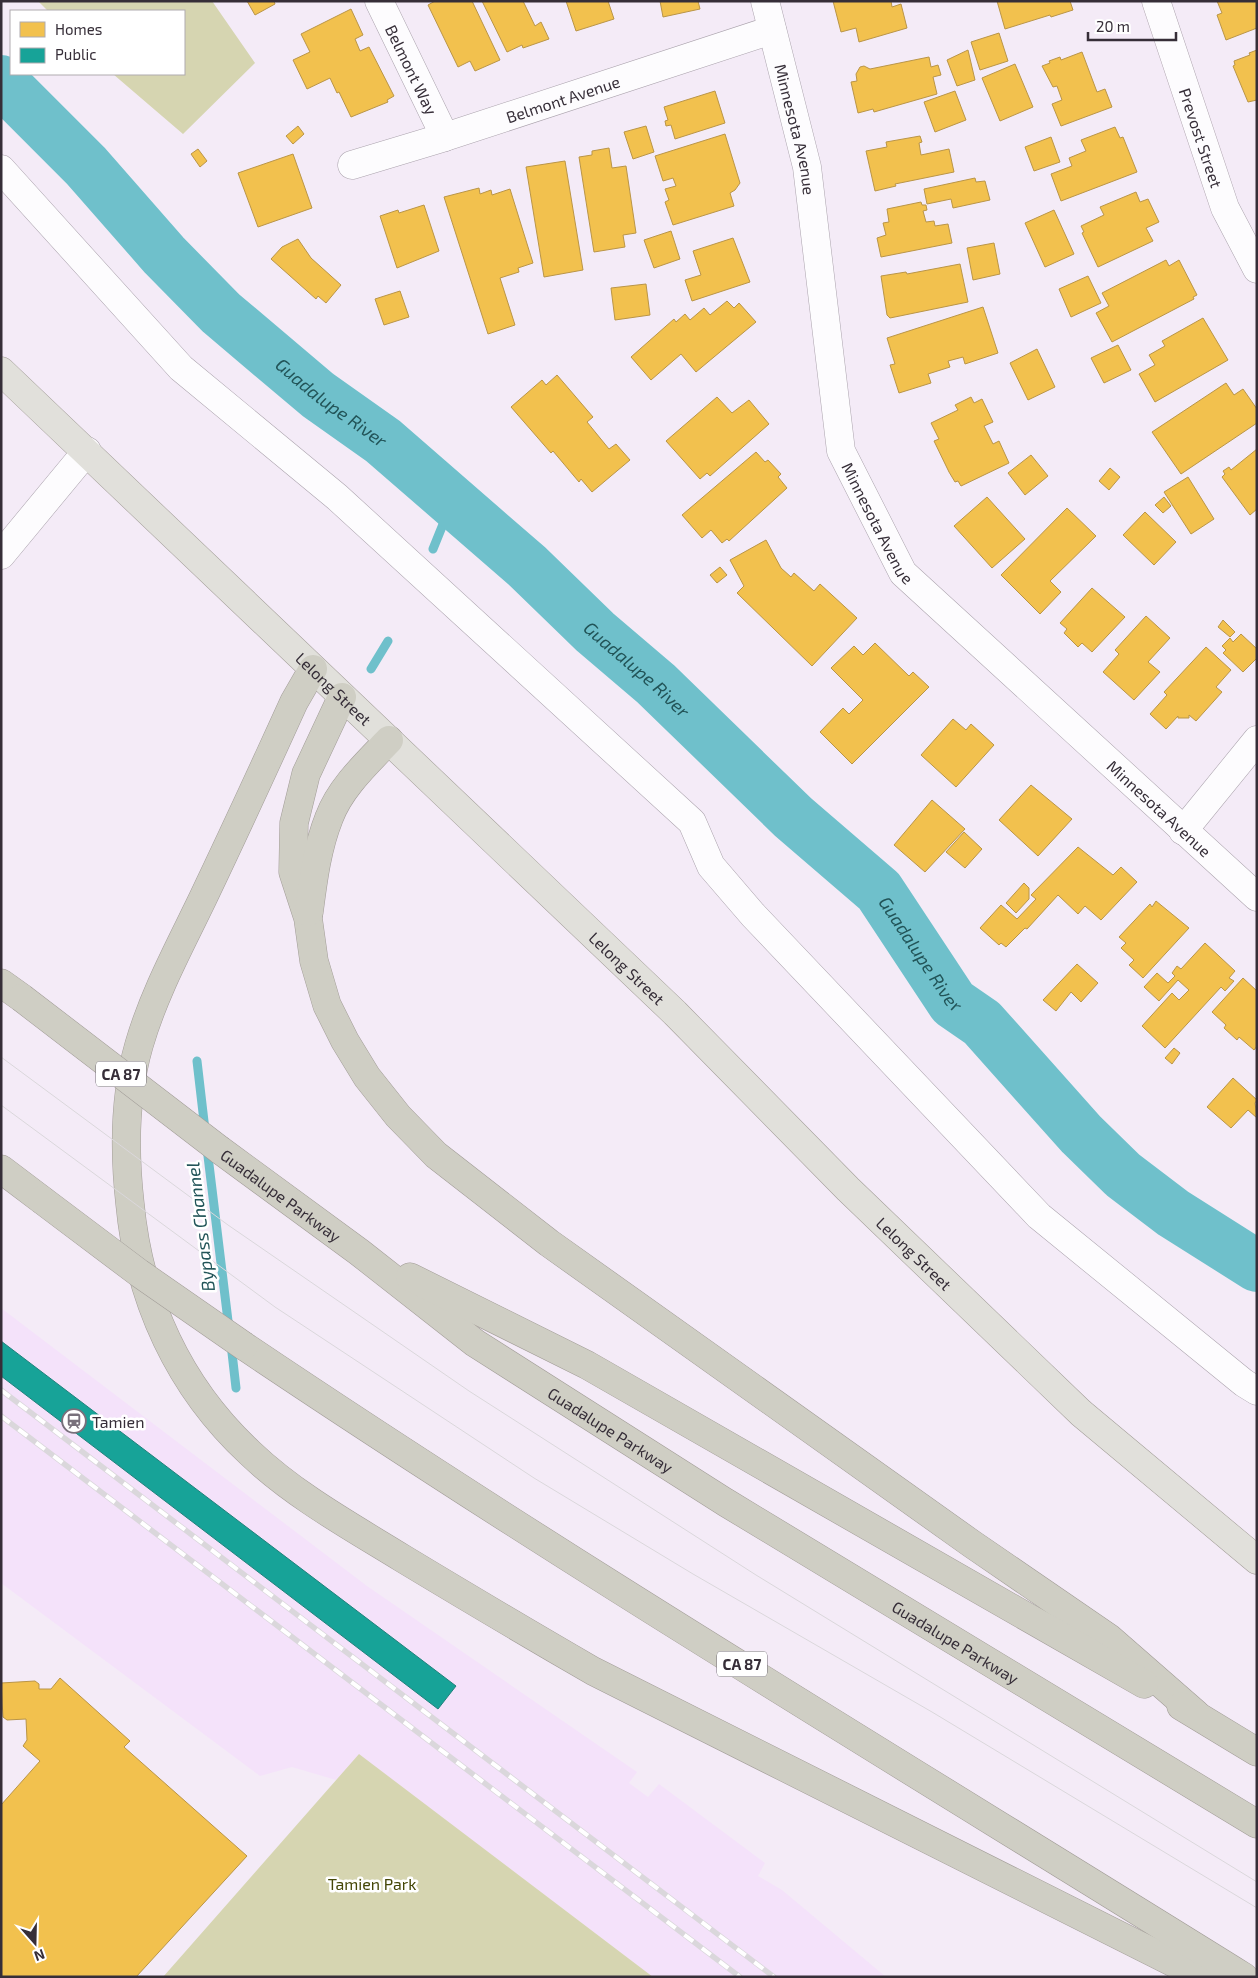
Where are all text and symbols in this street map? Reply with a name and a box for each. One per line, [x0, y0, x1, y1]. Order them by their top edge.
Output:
legend [10, 10, 185, 75]
scale bar [1088, 10, 1176, 42]
text: 20 m [1096, 17, 1130, 35]
text: Homes [55, 20, 102, 38]
street label: Belmont Way [382, 21, 442, 118]
text: Public [55, 45, 96, 63]
street label: Minnesota Avenue [772, 62, 820, 196]
street label: Belmont Avenue [503, 71, 622, 126]
street label: Prevost Street [1176, 85, 1227, 190]
water label: Guadalupe River [271, 353, 392, 452]
street label: Minnesota Avenue [839, 459, 918, 587]
water label: Guadalupe River [580, 616, 695, 722]
street label: Lelong Street [292, 648, 376, 729]
street label: Minnesota Avenue [1104, 756, 1216, 860]
water label: Guadalupe River [875, 892, 967, 1017]
street label: Lelong Street [586, 927, 669, 1008]
road number: CA 87 [96, 1062, 146, 1086]
street label: Guadalupe Parkway [217, 1145, 346, 1246]
water label: Bypass Channel [181, 1161, 219, 1293]
street label: Lelong Street [873, 1213, 956, 1293]
street label: Guadalupe Parkway [545, 1383, 677, 1477]
station icon: Tamien [61, 1408, 87, 1434]
place label: Tamien [92, 1412, 144, 1431]
street label: Guadalupe Parkway [889, 1596, 1023, 1688]
road number: CA 87 [717, 1652, 767, 1676]
park label: Tamien Park [328, 1874, 416, 1893]
north arrow [10, 1918, 60, 1968]
text: N [32, 1946, 47, 1965]

